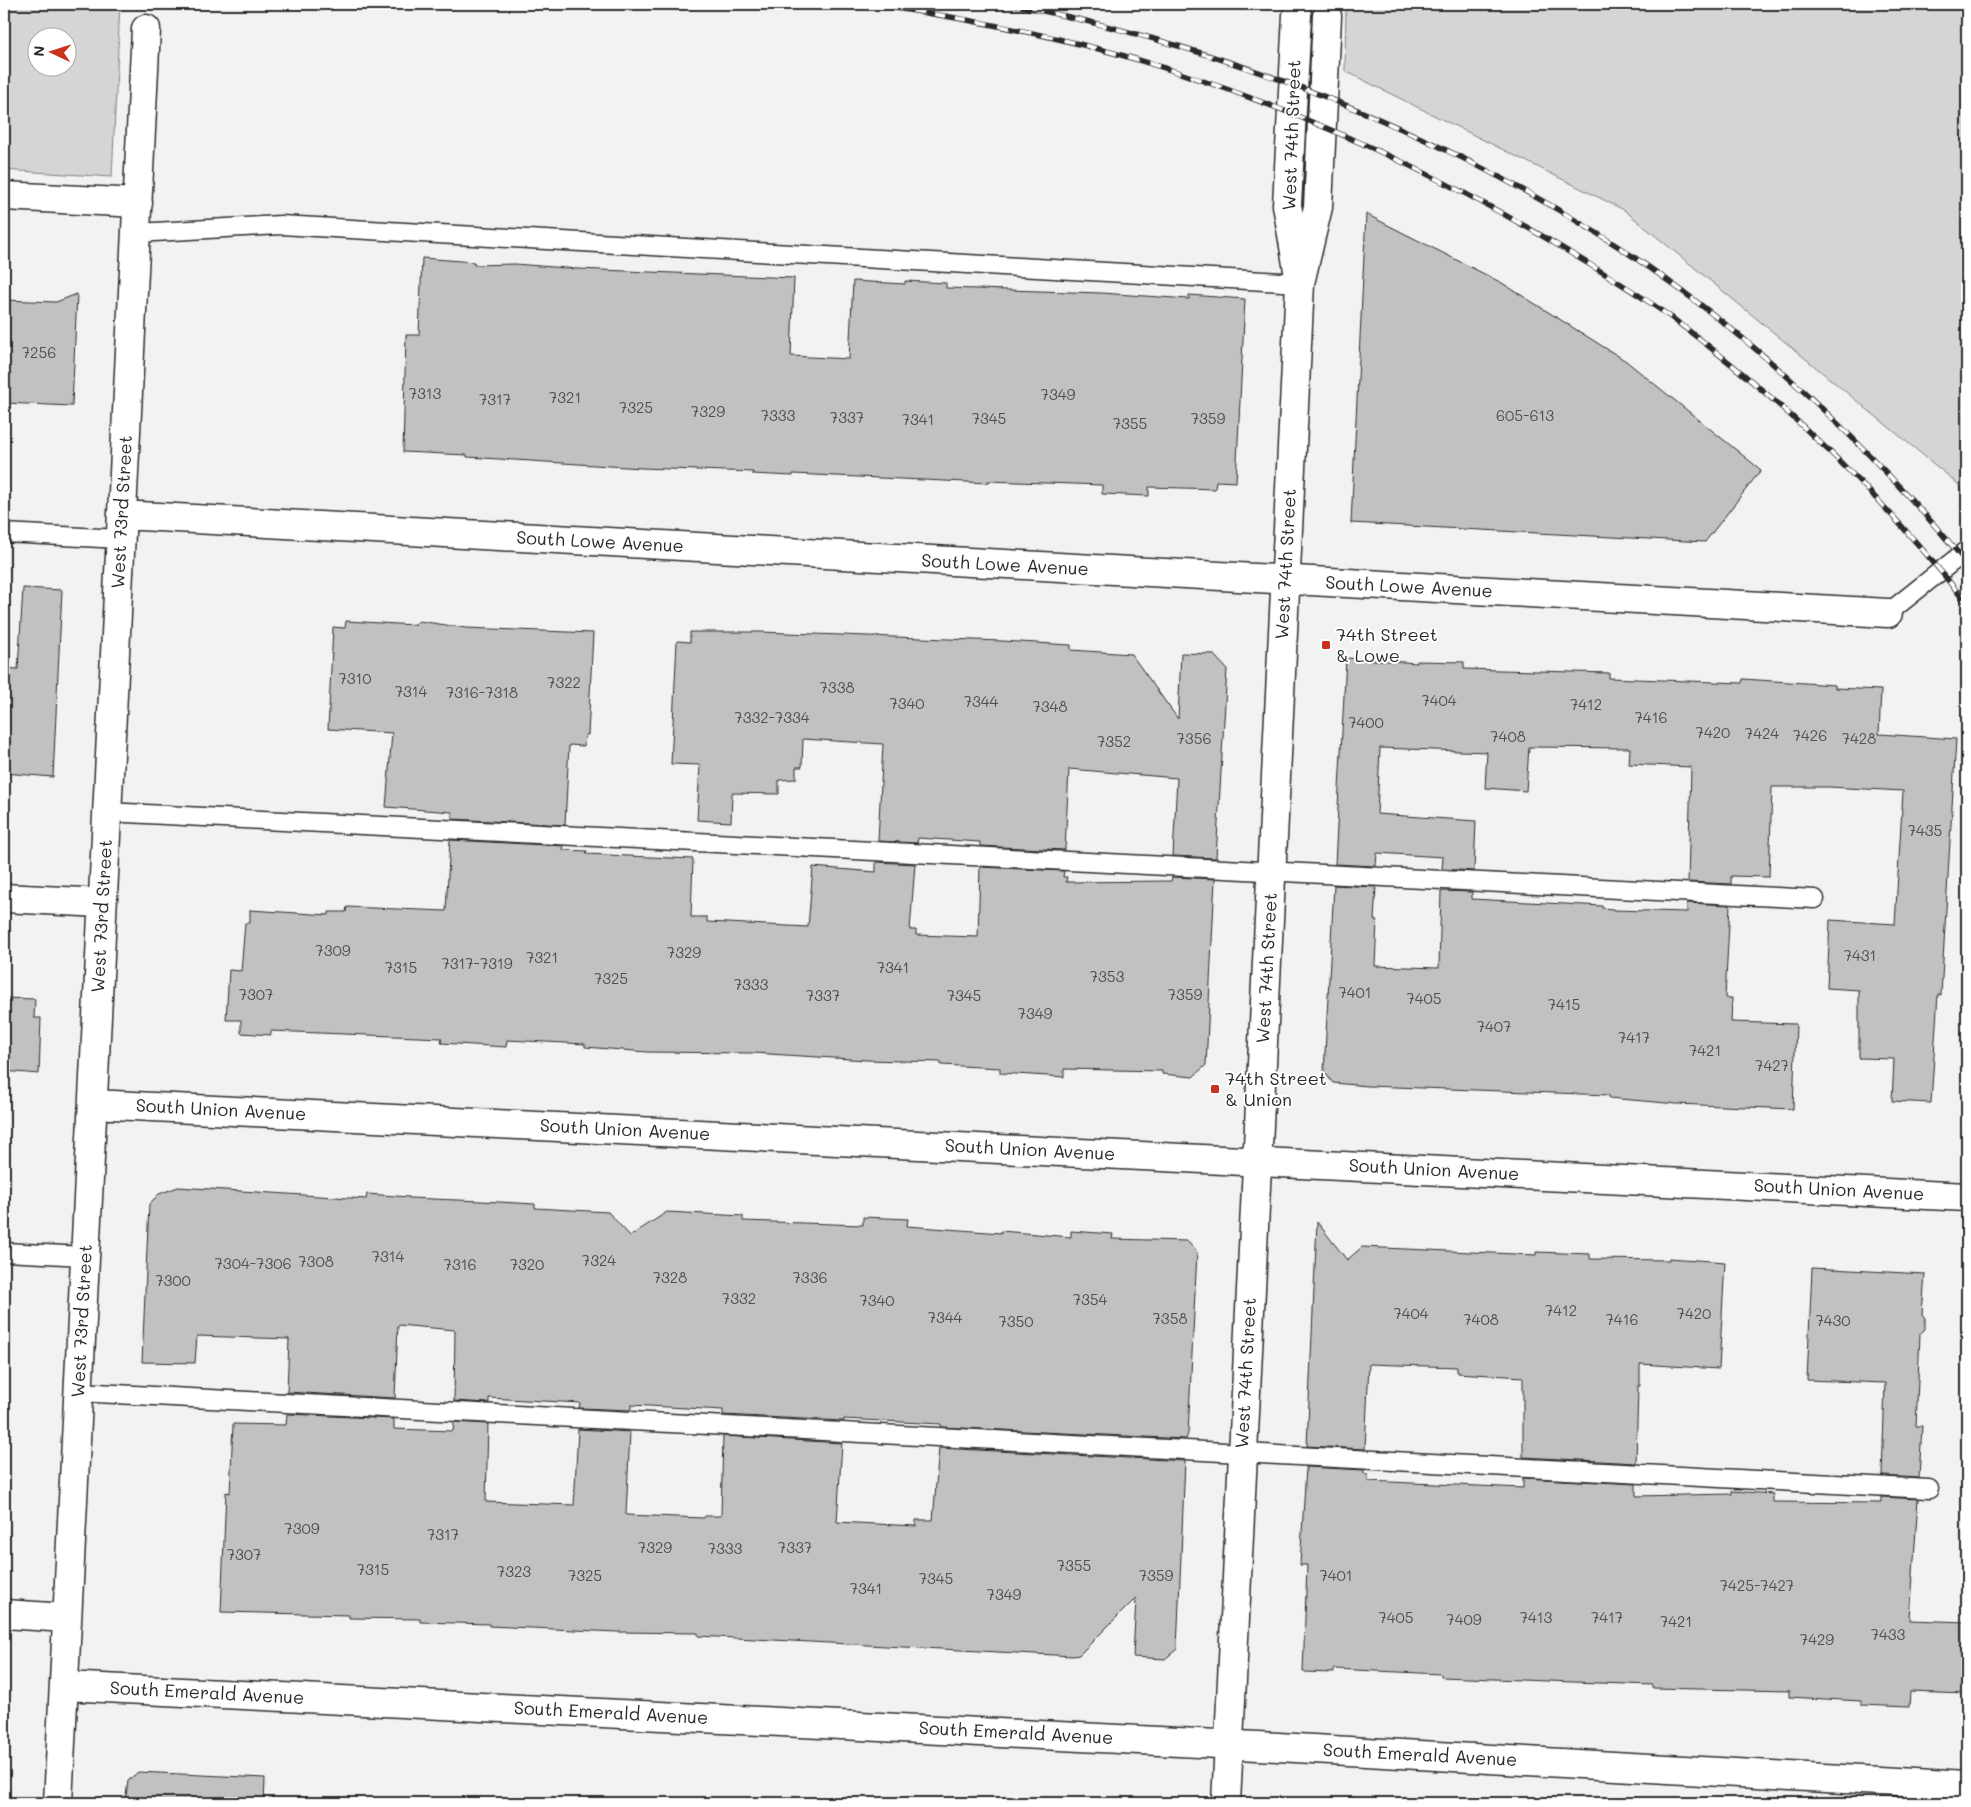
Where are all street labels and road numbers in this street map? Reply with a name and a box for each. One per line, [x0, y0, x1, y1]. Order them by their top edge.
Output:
street label: West 74th Street [1276, 59, 1306, 211]
street label: West 73rd Street [105, 435, 137, 589]
street label: West 74th Street [1269, 488, 1301, 640]
street label: South Lowe Avenue [516, 525, 684, 557]
street label: South Lowe Avenue [921, 548, 1089, 580]
street label: South Lowe Avenue [1325, 570, 1493, 602]
street label: West 73rd Street [85, 839, 117, 993]
street label: West 74th Street [1250, 892, 1282, 1044]
street label: South Union Avenue [135, 1093, 307, 1125]
street label: South Union Avenue [539, 1113, 711, 1145]
street label: South Union Avenue [944, 1133, 1116, 1165]
street label: South Union Avenue [1348, 1153, 1520, 1185]
street label: South Union Avenue [1753, 1173, 1925, 1205]
street label: West 73rd Street [65, 1244, 97, 1398]
street label: West 74th Street [1229, 1297, 1261, 1449]
street label: South Emerald Avenue [109, 1675, 305, 1709]
street label: South Emerald Avenue [513, 1695, 709, 1729]
street label: South Emerald Avenue [918, 1715, 1114, 1749]
street label: South Emerald Avenue [1322, 1737, 1518, 1771]

